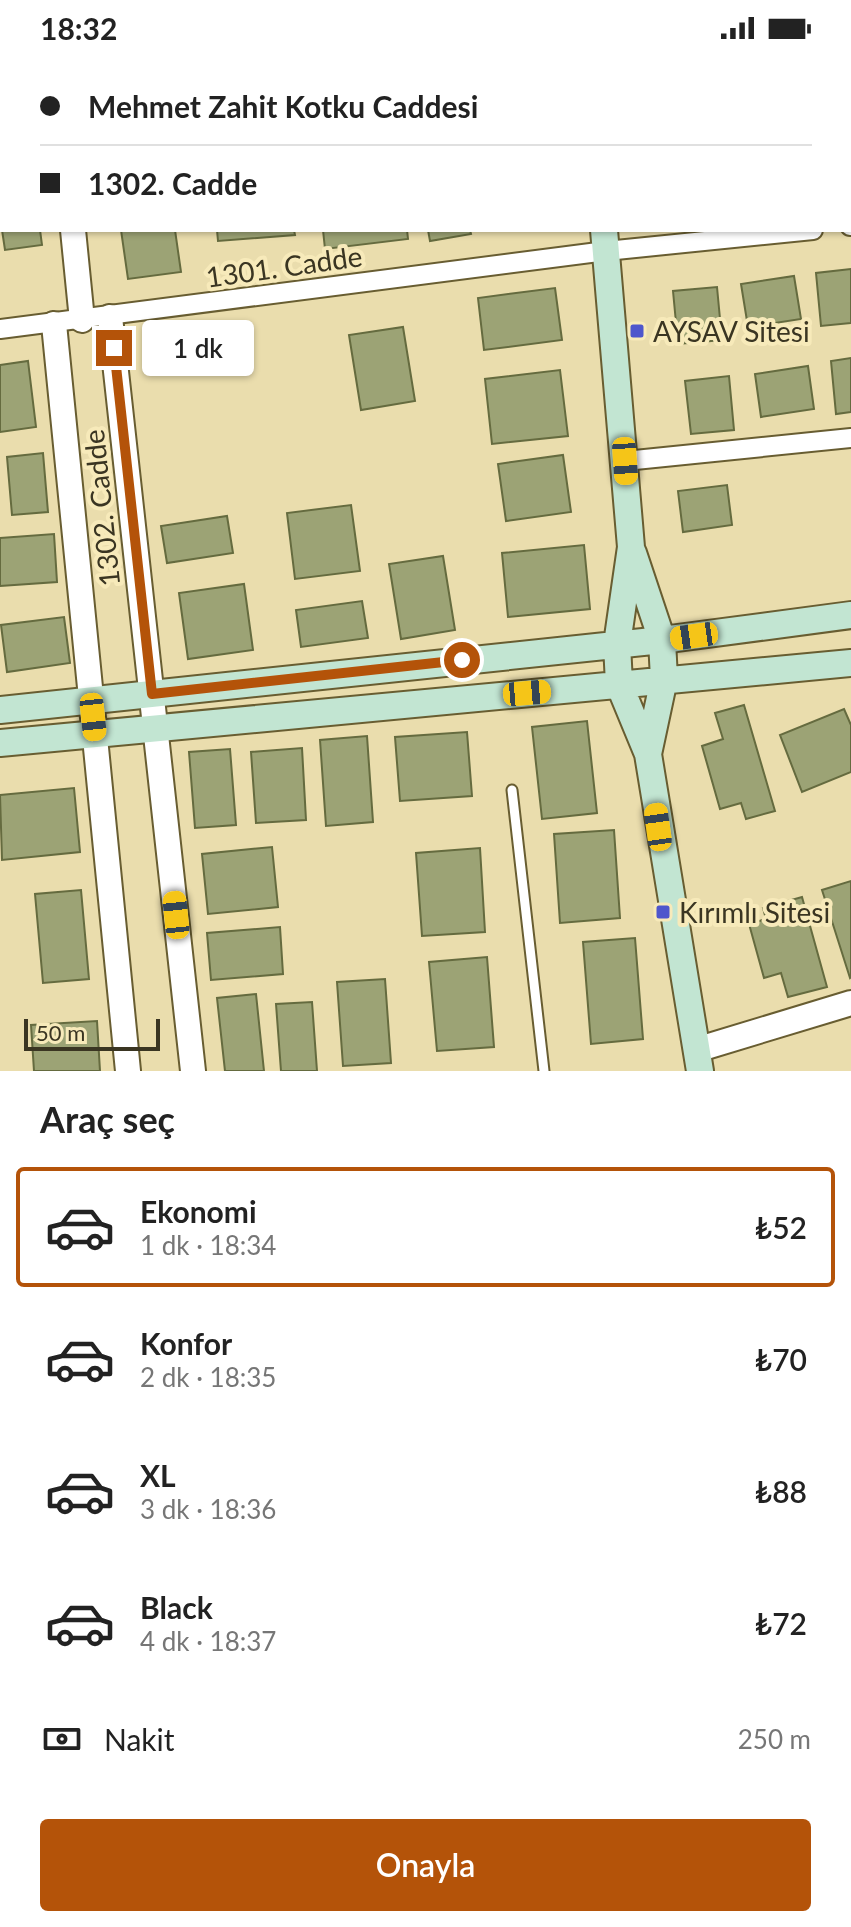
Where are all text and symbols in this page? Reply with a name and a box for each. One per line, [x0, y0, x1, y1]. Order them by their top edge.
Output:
text: 18:32 [40, 10, 117, 46]
text: Mehmet Zahit Kotku Caddesi [88, 88, 478, 124]
text: 1302. Cadde [88, 165, 257, 201]
street label: 1301. Cadde [204, 238, 364, 294]
place label: AYSAV Sitesi [653, 314, 810, 348]
callout: 1 dk [142, 320, 254, 376]
marker: AYSAV Sitesi [628, 322, 646, 340]
route end [96, 330, 132, 366]
text: 1 dk [173, 332, 223, 364]
street label: 1302. Cadde [76, 428, 126, 588]
car [611, 436, 639, 486]
car [669, 621, 719, 651]
route start [444, 642, 480, 678]
car [502, 679, 552, 707]
car [79, 692, 107, 742]
car [643, 802, 673, 852]
car [162, 890, 190, 940]
place label: Kırımlı Sitesi [679, 895, 830, 929]
marker: Kırımlı Sitesi [654, 903, 672, 921]
scale bar [24, 1015, 160, 1051]
text: 50 m [36, 1019, 85, 1046]
text: Araç seç [40, 1097, 175, 1141]
icon: car [44, 1191, 116, 1263]
text: Ekonomi [140, 1193, 257, 1229]
text: ₺52 [755, 1209, 807, 1245]
text: 1 dk · 18:34 [140, 1229, 276, 1261]
icon: car [44, 1323, 116, 1395]
text: Konfor [140, 1325, 232, 1361]
text: ₺70 [755, 1341, 807, 1377]
text: 2 dk · 18:35 [140, 1361, 276, 1393]
icon: car [44, 1455, 116, 1527]
text: XL [140, 1457, 176, 1493]
text: ₺88 [755, 1473, 807, 1509]
text: 3 dk · 18:36 [140, 1493, 276, 1525]
icon: car [44, 1587, 116, 1659]
text: Black [140, 1589, 213, 1625]
text: ₺72 [755, 1605, 807, 1641]
text: 4 dk · 18:37 [140, 1625, 276, 1657]
icon: cash [40, 1717, 84, 1761]
text: Nakit [104, 1721, 175, 1757]
text: 250 m [738, 1723, 811, 1755]
button: Onayla [40, 1819, 811, 1911]

